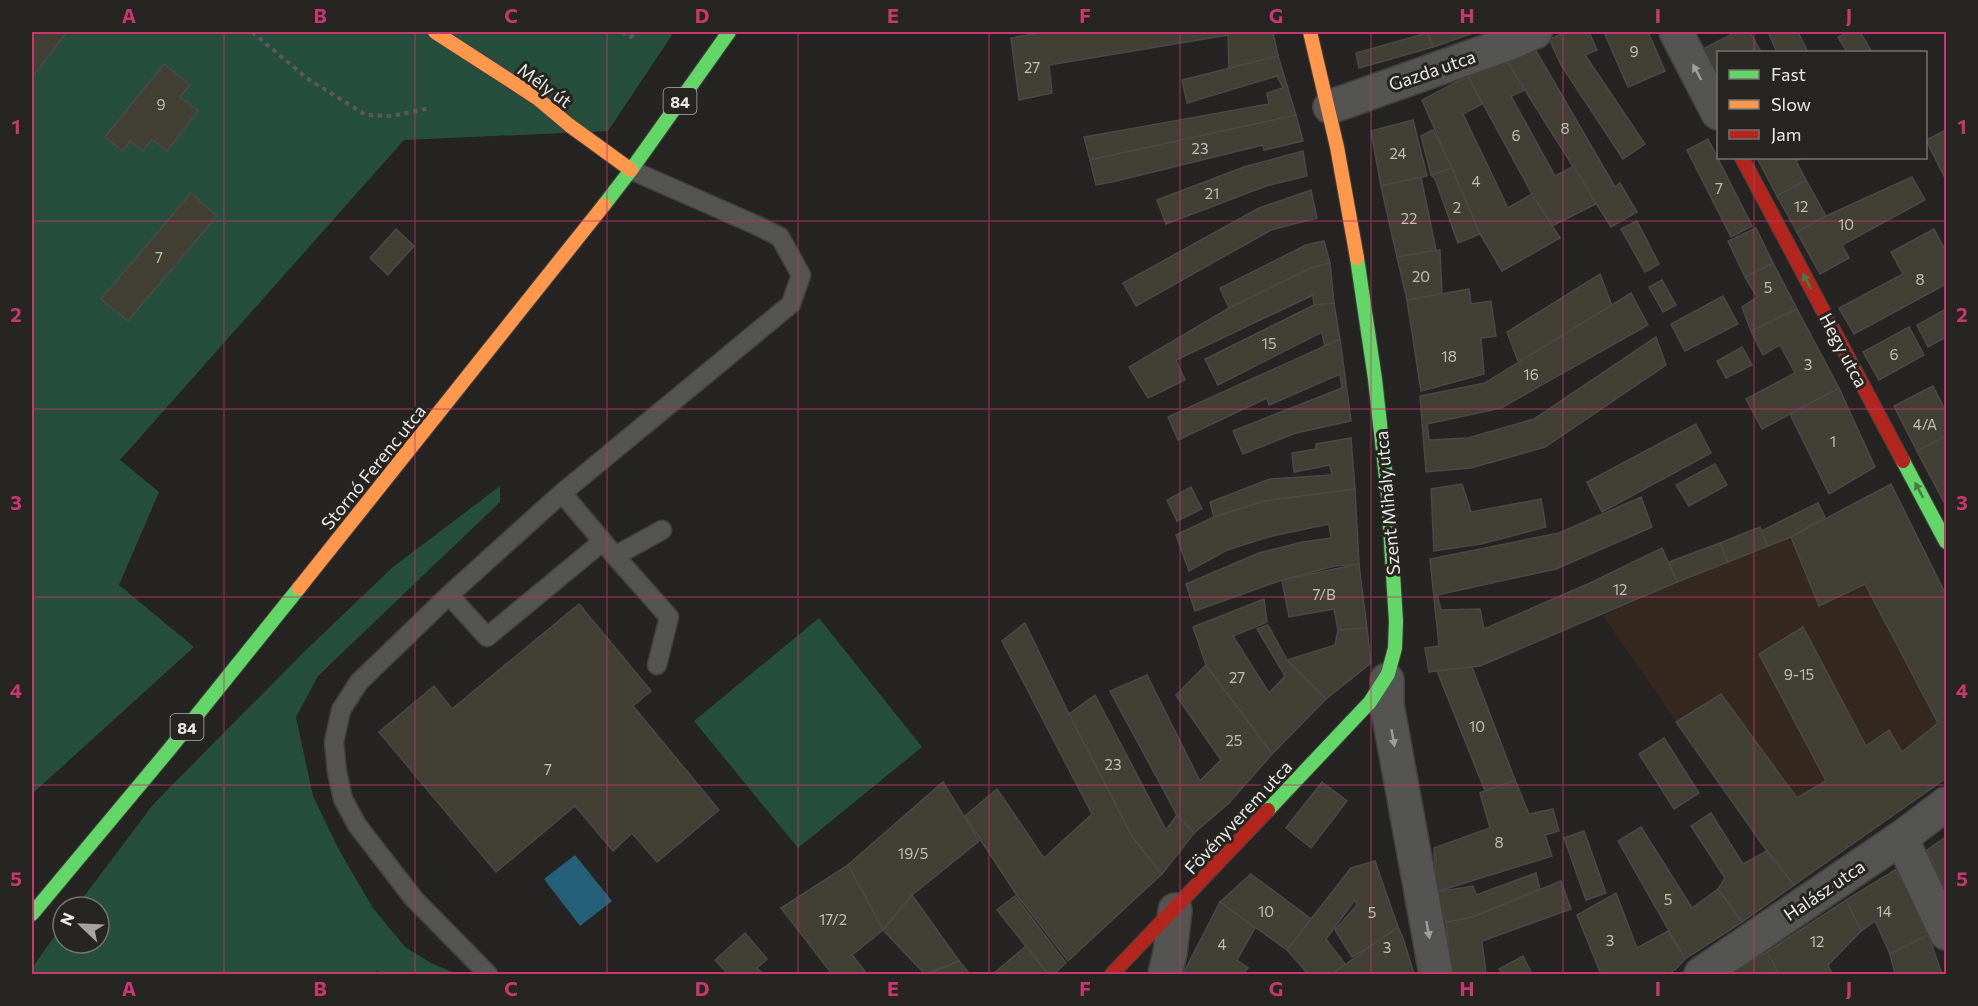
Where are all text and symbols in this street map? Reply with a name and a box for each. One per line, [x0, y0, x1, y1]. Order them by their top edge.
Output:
text: A [122, 3, 136, 27]
text: B [313, 3, 327, 27]
text: C [504, 3, 518, 27]
text: D [695, 3, 709, 27]
text: E [887, 3, 899, 27]
text: F [1079, 3, 1091, 27]
text: G [1269, 3, 1283, 27]
text: H [1460, 3, 1475, 27]
text: I [1655, 3, 1661, 27]
text: J [1846, 3, 1852, 27]
house number: 9 [1629, 42, 1639, 60]
street label: Gazda utca [1386, 45, 1478, 95]
legend [1717, 51, 1927, 159]
street label: Mély út [514, 58, 576, 112]
house number: 27 [1024, 58, 1040, 76]
text: Fast [1771, 63, 1806, 85]
one-way arrow [1692, 64, 1702, 81]
road number: 84 [664, 88, 696, 114]
text: Slow [1771, 93, 1811, 115]
house number: 9 [156, 95, 166, 113]
text: 1 [11, 114, 21, 138]
text: 1 [1957, 114, 1967, 138]
house number: 8 [1560, 119, 1570, 137]
text: Jam [1771, 123, 1801, 145]
house number: 6 [1511, 126, 1521, 144]
house number: 23 [1192, 139, 1208, 157]
house number: 24 [1389, 144, 1407, 162]
house number: 4 [1472, 172, 1481, 190]
house number: 7 [1715, 179, 1723, 197]
house number: 21 [1205, 184, 1219, 202]
house number: 12 [1794, 197, 1808, 215]
house number: 2 [1453, 198, 1461, 216]
house number: 22 [1401, 209, 1417, 227]
house number: 10 [1838, 215, 1854, 233]
house number: 7 [155, 248, 163, 266]
house number: 20 [1412, 267, 1430, 285]
house number: 8 [1915, 270, 1925, 288]
one-way arrow [1802, 272, 1812, 289]
house number: 5 [1764, 278, 1772, 296]
text: 2 [10, 302, 22, 326]
text: 2 [1956, 302, 1968, 326]
street label: Hegy utca [1815, 309, 1873, 391]
house number: 15 [1261, 334, 1277, 352]
house number: 6 [1889, 345, 1899, 363]
house number: 18 [1441, 347, 1457, 365]
house number: 3 [1804, 355, 1812, 373]
house number: 16 [1523, 365, 1539, 383]
street label: Stornó Ferenc utca [316, 400, 430, 534]
house number: 4/A [1913, 415, 1937, 433]
street label: Szent Mihály utca [1370, 430, 1404, 576]
house number: 1 [1830, 432, 1836, 450]
one-way arrow [1914, 481, 1924, 498]
text: 3 [10, 490, 22, 514]
text: 3 [1956, 490, 1968, 514]
house number: 12 [1613, 580, 1627, 598]
house number: 7/B [1312, 585, 1336, 603]
house number: 9-15 [1784, 665, 1814, 683]
house number: 27 [1229, 668, 1245, 686]
text: 4 [10, 678, 22, 702]
text: 4 [1956, 678, 1968, 702]
road number: 84 [170, 714, 204, 740]
house number: 10 [1469, 717, 1485, 735]
one-way arrow [1389, 728, 1398, 747]
house number: 25 [1226, 731, 1242, 749]
house number: 23 [1105, 755, 1121, 773]
street label: Fövényverem utca [1180, 755, 1296, 879]
house number: 7 [544, 760, 552, 778]
house number: 8 [1494, 833, 1504, 851]
house number: 19/5 [898, 844, 928, 862]
street label: Halász utca [1779, 855, 1869, 925]
text: 5 [10, 866, 22, 890]
text: 5 [1956, 866, 1968, 890]
house number: 5 [1664, 890, 1672, 908]
north arrow [51, 895, 111, 955]
house number: 10 [1258, 902, 1274, 920]
house number: 14 [1876, 902, 1892, 920]
house number: 5 [1368, 903, 1376, 921]
text: N [56, 910, 78, 928]
house number: 17/2 [819, 910, 847, 928]
one-way arrow [1424, 920, 1433, 939]
house number: 3 [1606, 931, 1614, 949]
house number: 12 [1810, 932, 1824, 950]
house number: 4 [1218, 935, 1227, 953]
house number: 3 [1383, 938, 1391, 956]
text: A [122, 976, 136, 1000]
text: B [313, 976, 327, 1000]
text: C [504, 976, 518, 1000]
text: D [695, 976, 709, 1000]
text: E [887, 976, 899, 1000]
text: F [1079, 976, 1091, 1000]
text: G [1269, 976, 1283, 1000]
text: H [1460, 976, 1475, 1000]
text: I [1655, 976, 1661, 1000]
text: J [1846, 976, 1852, 1000]

